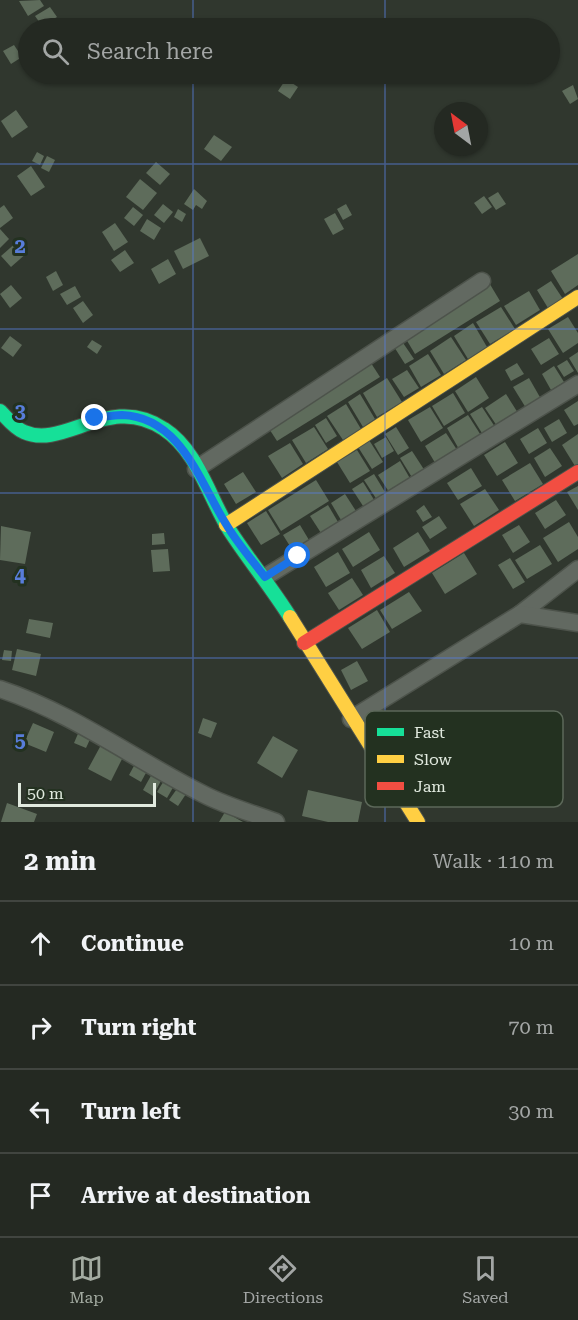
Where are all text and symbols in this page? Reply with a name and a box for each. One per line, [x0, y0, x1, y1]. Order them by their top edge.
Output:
search box [18, 18, 560, 84]
icon: search [39, 35, 72, 68]
text: Search here [87, 39, 213, 64]
north arrow [434, 102, 488, 156]
text: 2 [14, 234, 26, 258]
text: 3 [14, 399, 26, 423]
route end [81, 404, 107, 430]
route start [284, 542, 310, 568]
text: 4 [14, 563, 26, 587]
legend [365, 711, 563, 807]
text: Fast [414, 723, 445, 742]
text: 5 [14, 728, 26, 752]
text: Slow [414, 750, 452, 769]
text: Jam [414, 777, 446, 796]
scale bar [18, 780, 156, 808]
text: 50 m [27, 784, 64, 803]
text: 2 min [24, 846, 96, 876]
text: Walk · 110 m [433, 849, 554, 873]
icon: ahead [24, 927, 57, 960]
text: Continue [81, 931, 184, 956]
text: 10 m [508, 931, 554, 955]
icon: right [24, 1011, 57, 1044]
text: Turn right [81, 1015, 196, 1040]
text: 70 m [508, 1015, 554, 1039]
icon: left [24, 1095, 57, 1128]
text: Turn left [81, 1099, 181, 1124]
text: 30 m [508, 1099, 554, 1123]
icon: arrive [24, 1179, 57, 1212]
text: Arrive at destination [81, 1183, 310, 1208]
tab: Map [69, 1252, 104, 1307]
tab: Directions [243, 1252, 323, 1307]
tab: Saved [462, 1252, 509, 1307]

